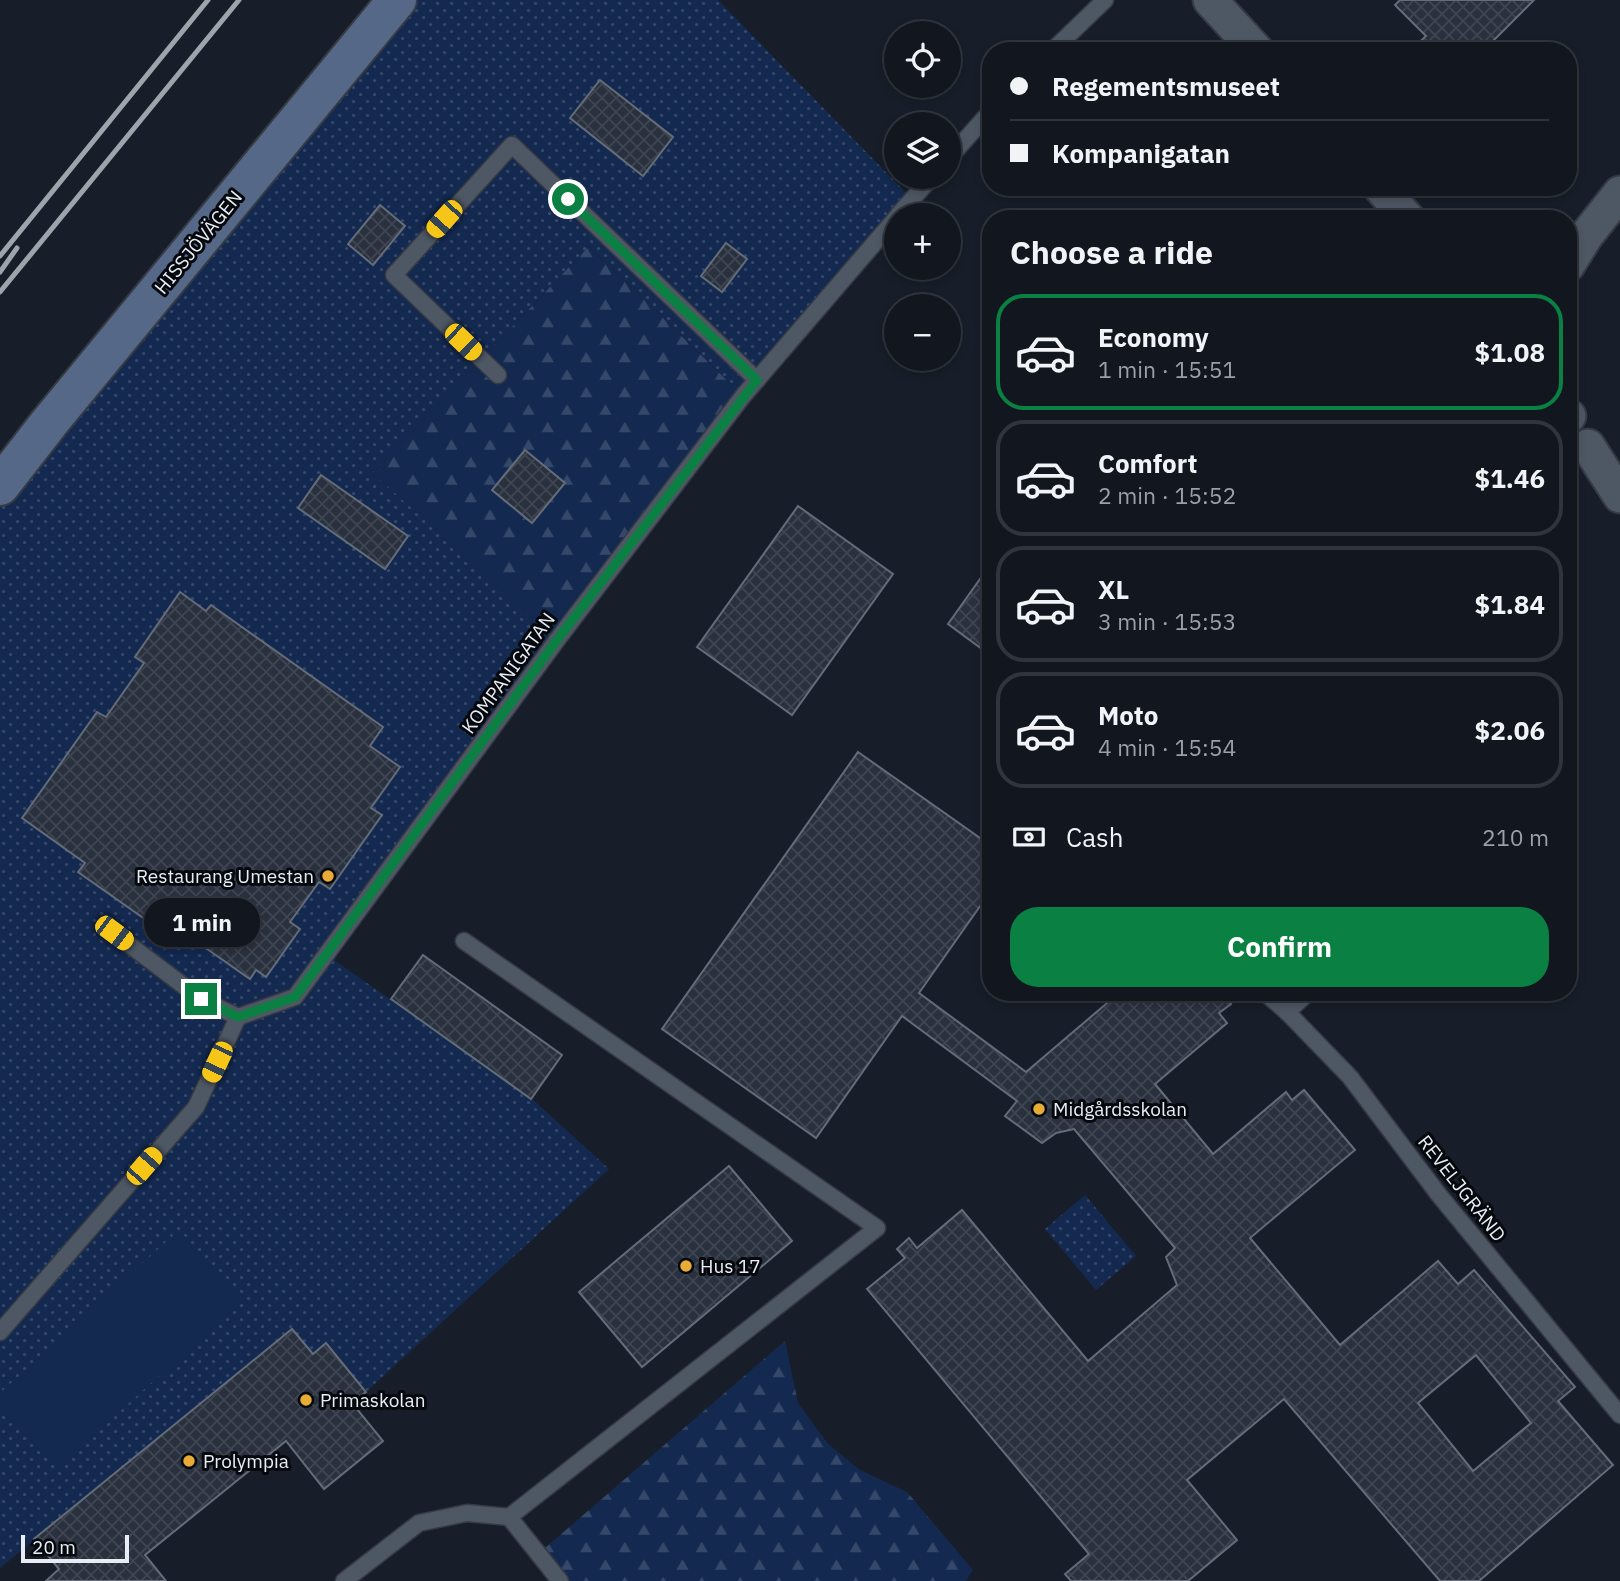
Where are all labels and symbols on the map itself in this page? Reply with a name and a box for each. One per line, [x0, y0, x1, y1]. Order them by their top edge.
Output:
route start [552, 183, 584, 215]
street label: HISSJÖVÄGEN [149, 185, 247, 299]
car [423, 196, 466, 242]
car [441, 320, 486, 364]
street label: KOMPANIGATAN [456, 608, 560, 738]
place label: Restaurang Umestan [136, 864, 314, 888]
marker: Restaurang Umestan [320, 868, 336, 884]
callout: 1 min [143, 898, 259, 946]
car [91, 912, 138, 954]
route end [185, 983, 217, 1015]
car [199, 1039, 236, 1085]
place label: Midgårdsskolan [1053, 1097, 1187, 1121]
marker: Midgårdsskolan [1031, 1101, 1047, 1117]
street label: REVELJGRÄND [1413, 1130, 1511, 1246]
car [123, 1143, 166, 1189]
place label: Hus 17 [700, 1254, 761, 1278]
marker: Hus 17 [678, 1258, 694, 1274]
place label: Primaskolan [320, 1388, 425, 1412]
marker: Primaskolan [298, 1392, 314, 1408]
place label: Prolympia [203, 1449, 289, 1473]
marker: Prolympia [181, 1453, 197, 1469]
scale bar [21, 1532, 130, 1564]

